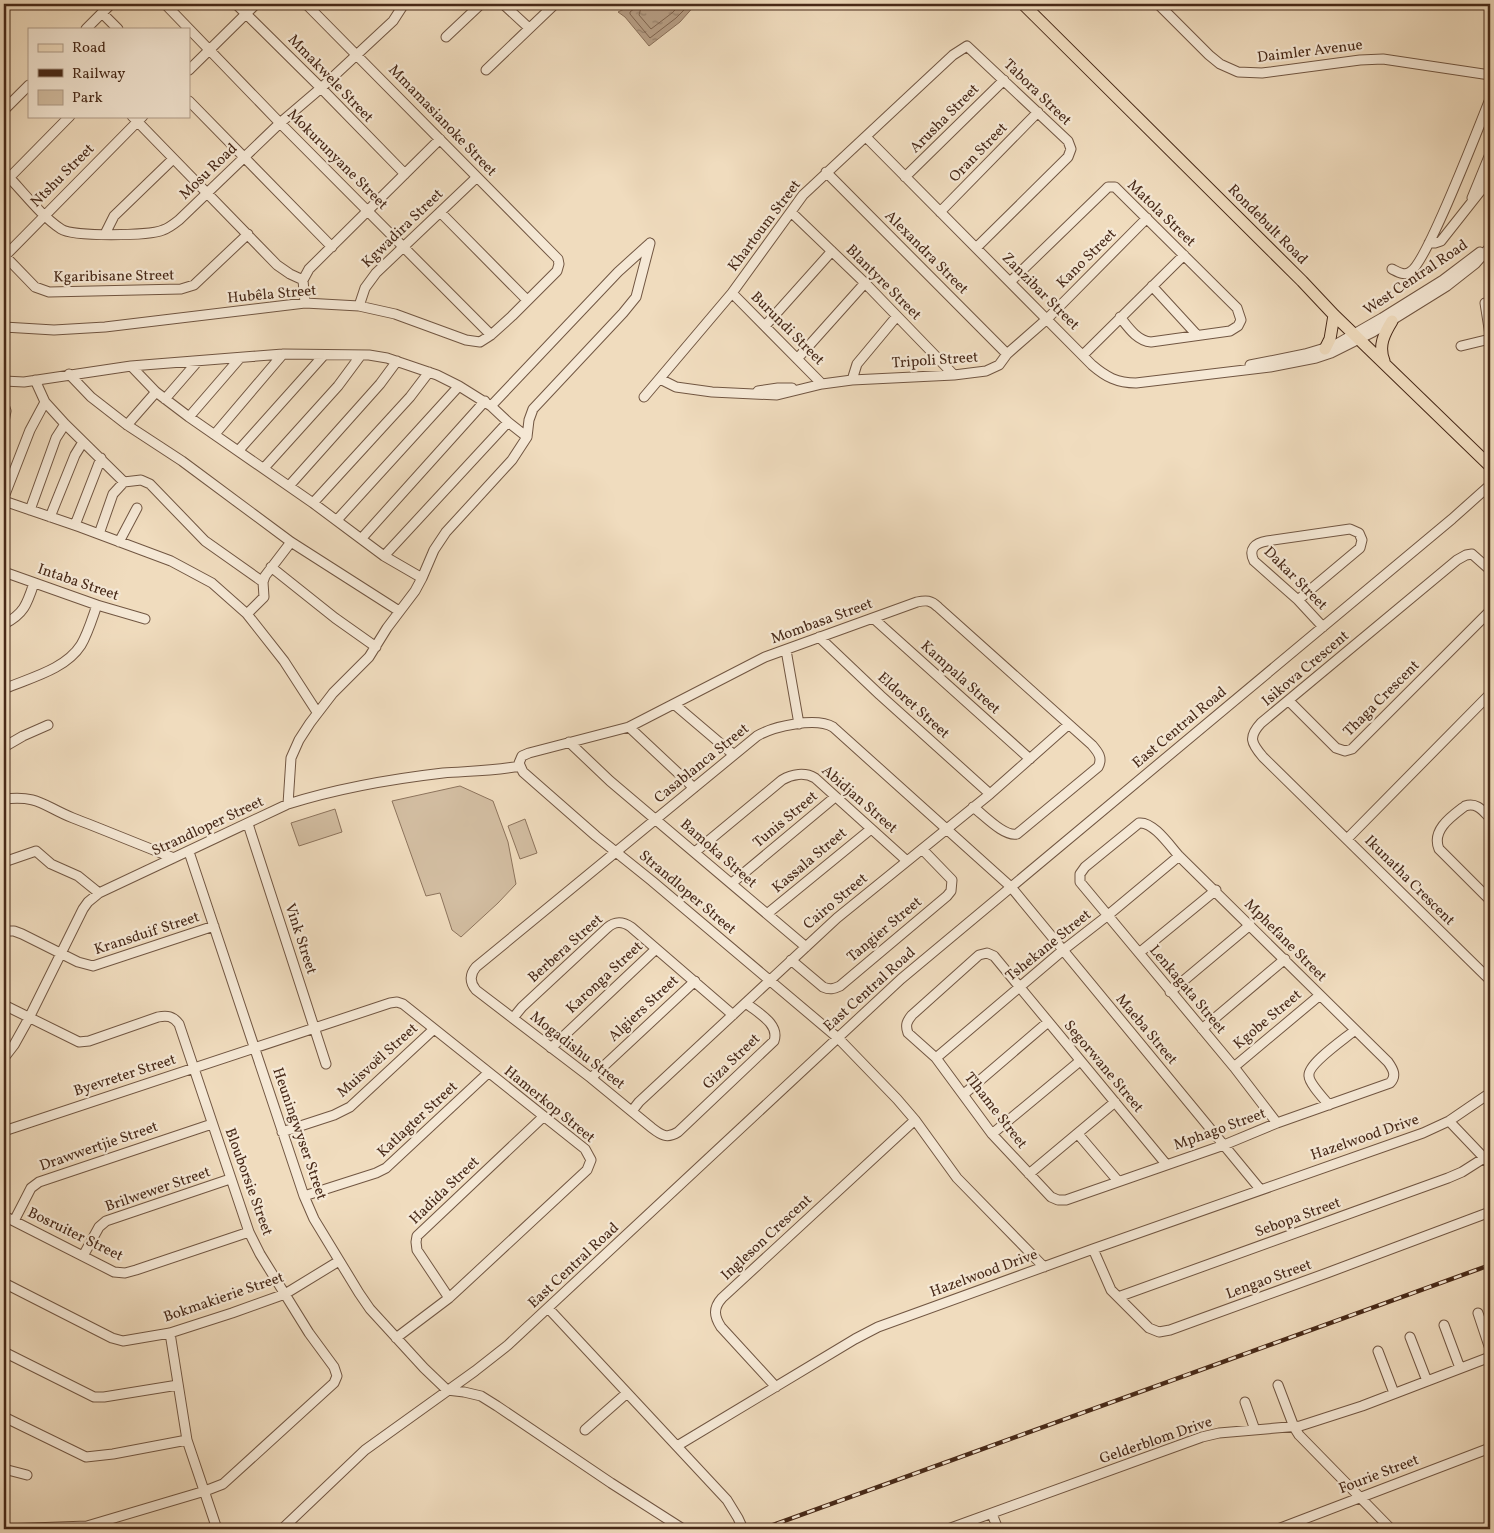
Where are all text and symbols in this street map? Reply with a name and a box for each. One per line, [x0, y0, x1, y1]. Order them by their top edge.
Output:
legend [28, 28, 190, 118]
street label: Mmakwele Street [282, 30, 378, 128]
street label: Daimler Avenue [1256, 35, 1364, 69]
text: Road [72, 38, 106, 59]
street label: Tabora Street [998, 55, 1076, 131]
street label: Mmamasianoke Street [383, 60, 501, 182]
text: Railway [72, 64, 125, 85]
street label: Arusha Street [906, 80, 984, 158]
text: Park [72, 88, 103, 109]
street label: Mokurunyane Street [282, 105, 392, 215]
street label: Oran Street [945, 118, 1013, 188]
street label: Ntshu Street [26, 139, 100, 213]
street label: Mosu Road [175, 139, 243, 205]
street label: Khartoum Street [724, 176, 806, 276]
street label: Matola Street [1122, 176, 1200, 252]
street label: Rondebult Road [1222, 180, 1312, 270]
street label: Kgwadira Street [358, 185, 448, 273]
street label: Alexandra Street [879, 206, 973, 300]
street label: Kano Street [1052, 224, 1122, 294]
street label: West Central Road [1360, 235, 1472, 321]
street label: Blantyre Street [840, 240, 926, 326]
street label: Zanzibar Street [996, 248, 1084, 336]
street label: Kgaribisane Street [53, 265, 175, 289]
street label: Hubêla Street [227, 281, 317, 309]
street label: Burundi Street [745, 287, 829, 371]
street label: Tripoli Street [891, 348, 979, 374]
street label: Dakar Street [1258, 542, 1332, 616]
street label: Intaba Street [34, 559, 122, 607]
street label: Mombasa Street [768, 594, 876, 650]
street label: Isikova Crescent [1258, 626, 1354, 712]
street label: Kampala Street [915, 636, 1005, 720]
street label: Thaga Crescent [1339, 656, 1425, 742]
street label: Eldoret Street [872, 668, 954, 744]
street label: East Central Road [1128, 682, 1232, 774]
street label: Casablanca Street [650, 719, 754, 809]
street label: Abidjan Street [816, 761, 902, 839]
street label: Tunis Street [749, 787, 823, 853]
street label: Strandloper Street [149, 792, 267, 862]
street label: Bamoka Street [675, 815, 761, 893]
street label: Kassala Street [768, 823, 852, 899]
street label: Ikunatha Crescent [1359, 831, 1459, 931]
street label: Strandloper Street [634, 846, 740, 940]
street label: Cairo Street [799, 869, 873, 935]
street label: Tangier Street [843, 892, 927, 968]
street label: Mphefane Street [1239, 895, 1331, 987]
street label: Vink Street [279, 901, 321, 977]
street label: Tshekane Street [1002, 905, 1096, 987]
street label: Kransduif Street [92, 907, 202, 961]
street label: Berbera Street [524, 910, 608, 988]
street label: Karonga Street [562, 937, 648, 1019]
street label: Lenkagata Street [1144, 941, 1230, 1039]
street label: East Central Road [819, 943, 921, 1037]
street label: Algiers Street [604, 971, 684, 1047]
street label: Kgobe Street [1229, 985, 1307, 1055]
street label: Maeba Street [1110, 990, 1182, 1070]
street label: Mogadishu Street [525, 1007, 629, 1095]
street label: Segorwane Street [1058, 1016, 1148, 1118]
street label: Muisvoël Street [333, 1019, 423, 1103]
street label: Giza Street [699, 1029, 765, 1095]
street label: Byevreter Street [71, 1050, 179, 1102]
street label: Hamerkop Street [499, 1062, 599, 1148]
street label: Heuningwyser Street [266, 1065, 332, 1203]
street label: Tlhame Street [958, 1068, 1032, 1154]
street label: Katlagter Street [373, 1077, 463, 1163]
street label: Mphago Street [1171, 1104, 1269, 1156]
street label: Hazelwood Drive [1308, 1110, 1422, 1166]
street label: Drawwertjie Street [37, 1117, 161, 1177]
street label: Blouborsie Street [219, 1125, 277, 1239]
street label: Hadida Street [405, 1152, 485, 1230]
street label: Brilwewer Street [102, 1162, 214, 1218]
street label: Ingleson Crescent [717, 1190, 817, 1286]
street label: Sebopa Street [1252, 1193, 1344, 1243]
street label: Bosruiter Street [24, 1203, 126, 1267]
street label: East Central Road [524, 1218, 624, 1314]
street label: Hazelwood Drive [927, 1245, 1041, 1303]
street label: Lengao Street [1223, 1255, 1315, 1305]
street label: Bokmakierie Street [161, 1268, 287, 1328]
street label: Gelderblom Drive [1097, 1412, 1215, 1470]
street label: Fourie Street [1336, 1450, 1422, 1500]

